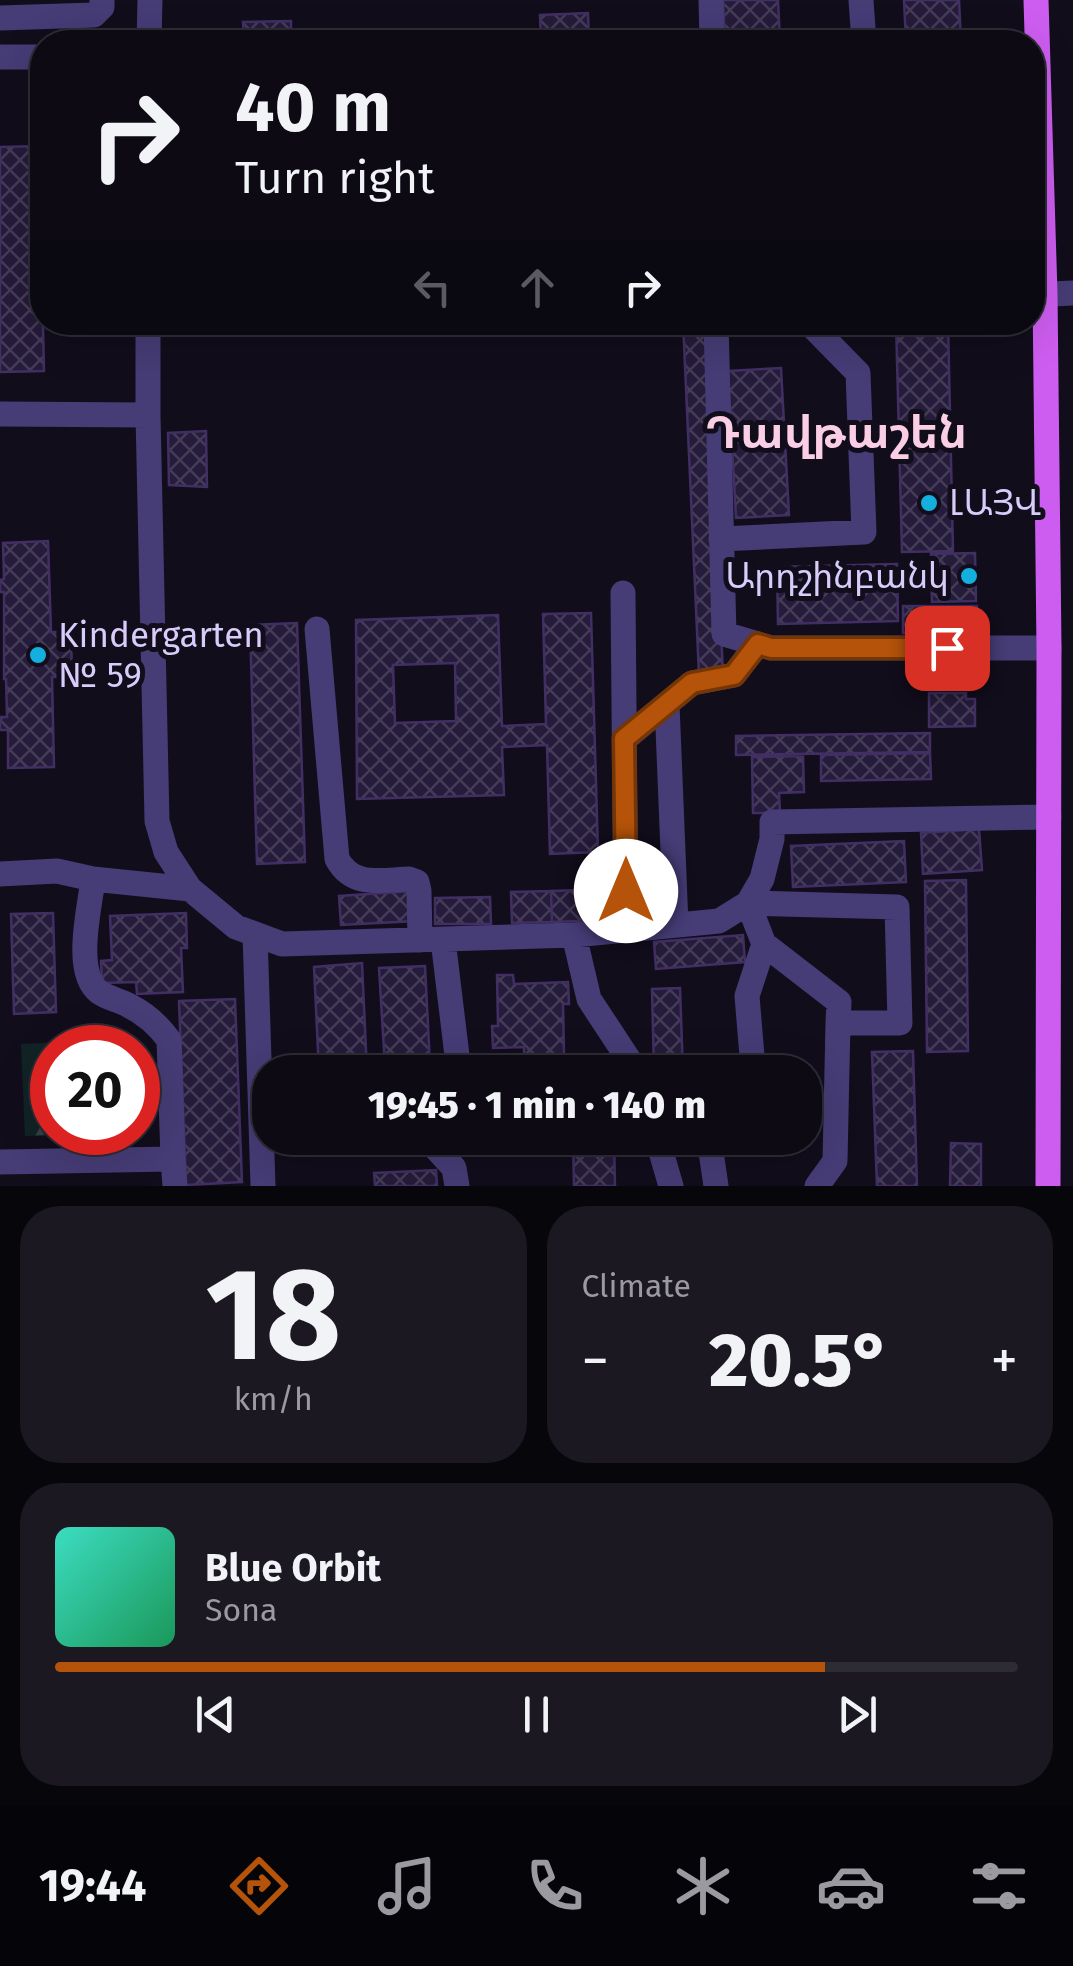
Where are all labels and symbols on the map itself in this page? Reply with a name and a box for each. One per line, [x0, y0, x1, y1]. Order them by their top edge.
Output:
district label: Դավթաշեն [705, 406, 967, 460]
place label: ԼԱՅՎ [949, 482, 1041, 524]
marker: ԼԱՅՎ [918, 492, 940, 514]
place label: Արդշինբանկ [725, 555, 949, 597]
marker: Արդշինբանկ [958, 565, 980, 587]
pin [905, 606, 990, 691]
place label: Kindergarten № 59 [58, 614, 264, 696]
marker: Kindergarten № 59 [27, 644, 49, 666]
position arrow [574, 839, 678, 943]
speed limit sign: 20 [30, 1025, 160, 1155]

